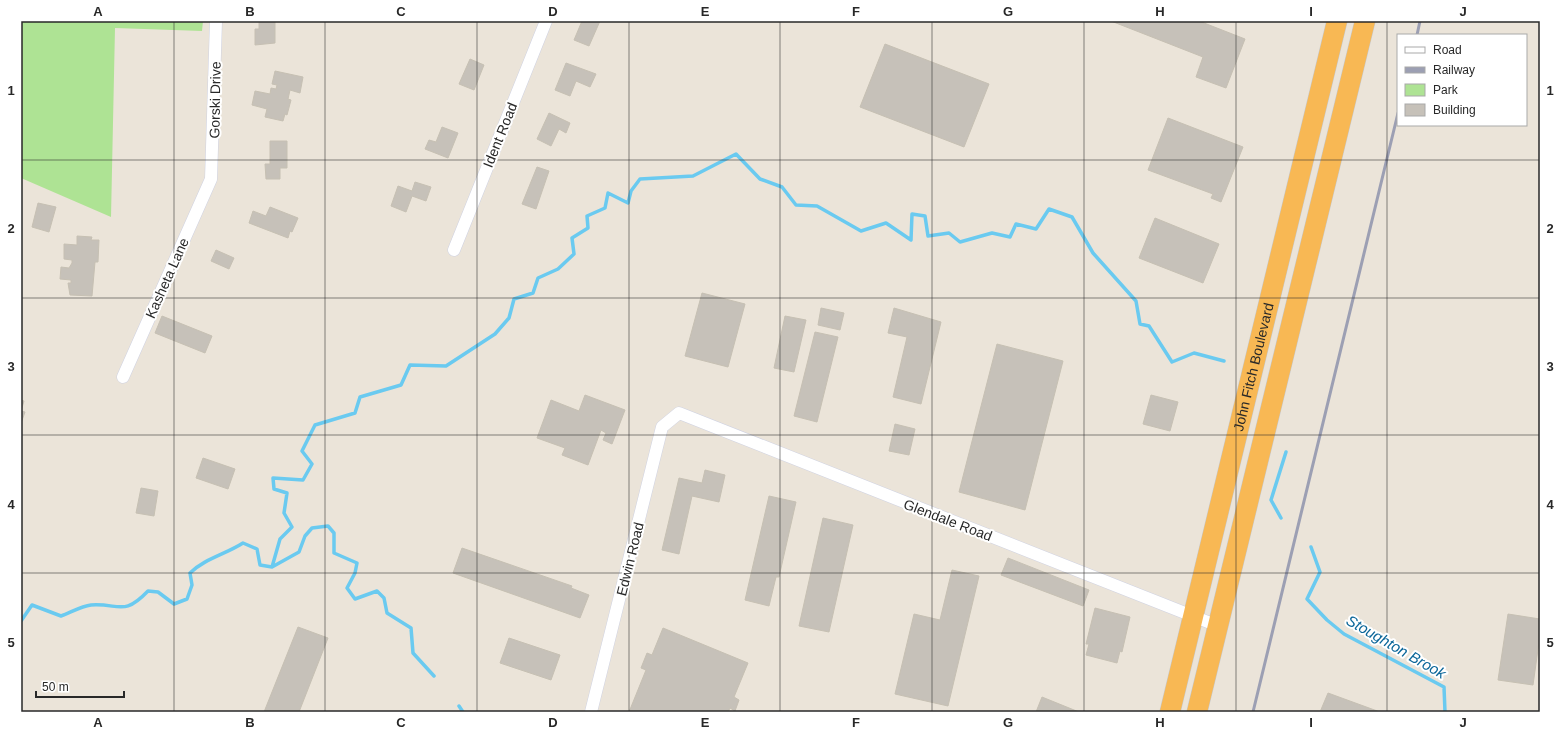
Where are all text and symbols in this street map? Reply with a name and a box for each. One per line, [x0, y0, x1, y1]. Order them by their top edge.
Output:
text: A [93, 4, 103, 19]
text: B [245, 4, 255, 19]
text: C [396, 4, 406, 19]
text: D [548, 4, 558, 19]
text: E [701, 4, 710, 19]
text: F [852, 4, 860, 19]
text: G [1003, 4, 1013, 19]
text: H [1155, 4, 1165, 19]
text: I [1309, 4, 1313, 19]
text: J [1459, 4, 1467, 19]
legend [1397, 34, 1527, 126]
text: Road [1433, 43, 1462, 57]
street label: Gorski Drive [206, 61, 224, 139]
text: Railway [1433, 63, 1475, 77]
text: 1 [7, 83, 15, 98]
text: Park [1433, 83, 1459, 97]
text: 1 [1546, 83, 1554, 98]
street label: Ident Road [480, 100, 520, 170]
text: Building [1433, 103, 1476, 117]
text: 2 [7, 221, 15, 236]
text: 2 [1546, 221, 1554, 236]
street label: Kasheta Lane [142, 235, 192, 321]
street label: John Fitch Boulevard [1230, 301, 1277, 433]
text: 3 [7, 359, 15, 374]
text: 3 [1546, 359, 1554, 374]
street label: Glendale Road [902, 496, 994, 544]
text: 4 [7, 497, 15, 512]
text: 4 [1546, 497, 1554, 512]
street label: Edwin Road [613, 520, 647, 598]
water label: Stoughton Brook [1344, 611, 1450, 683]
text: 5 [7, 635, 15, 650]
text: 5 [1546, 635, 1554, 650]
scale bar [36, 673, 124, 699]
text: 50 m [42, 680, 69, 694]
text: A [93, 715, 103, 730]
text: B [245, 715, 255, 730]
text: C [396, 715, 406, 730]
text: D [548, 715, 558, 730]
text: E [701, 715, 710, 730]
text: F [852, 715, 860, 730]
text: G [1003, 715, 1013, 730]
text: H [1155, 715, 1165, 730]
text: I [1309, 715, 1313, 730]
text: J [1459, 715, 1467, 730]

